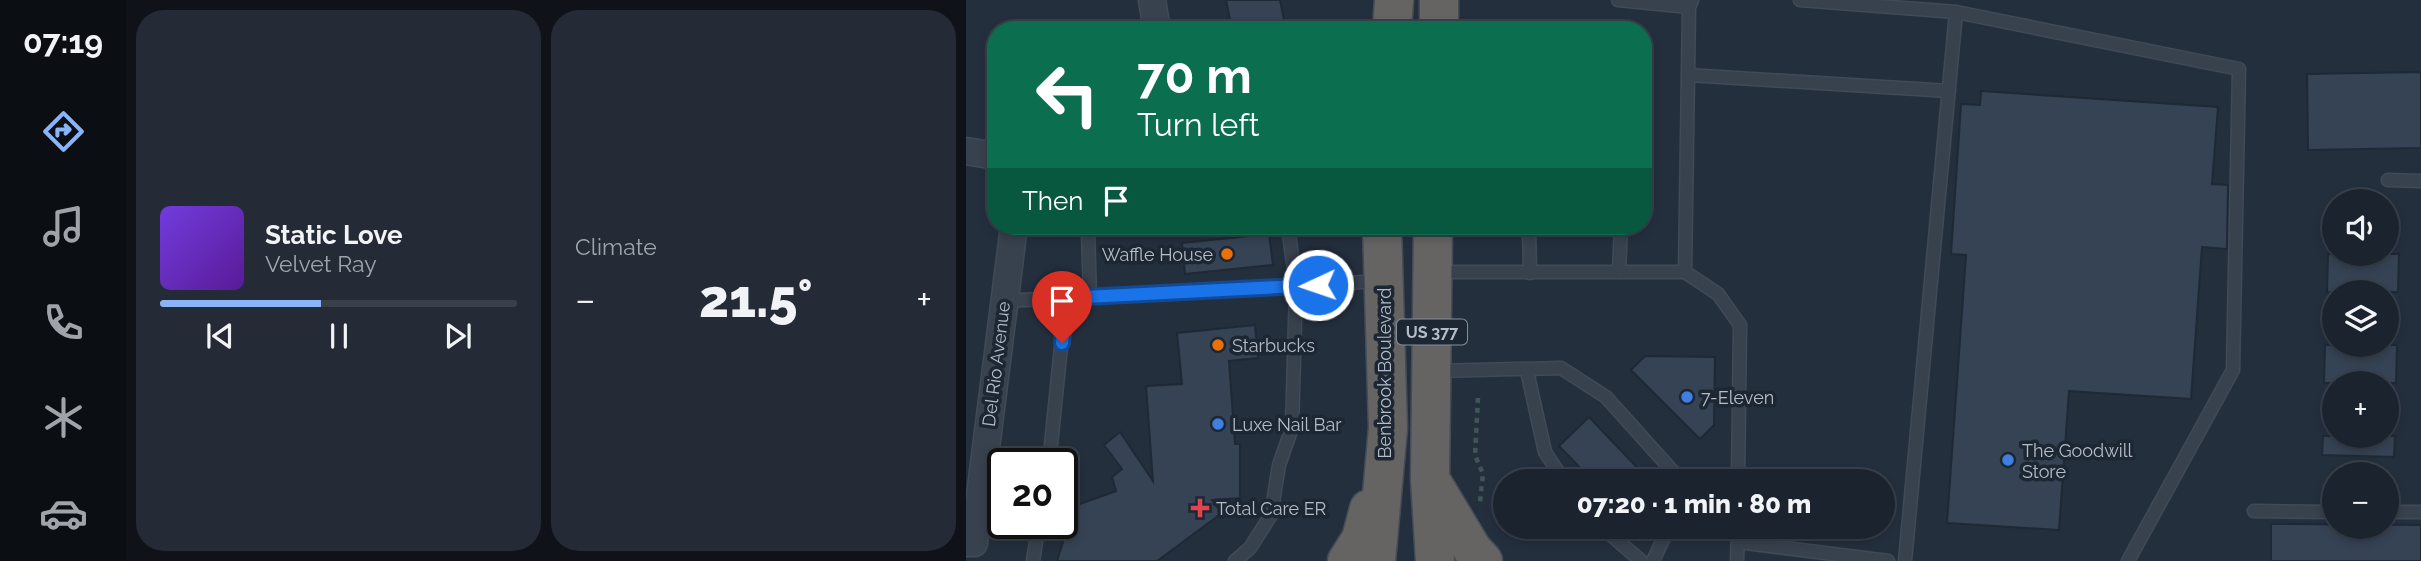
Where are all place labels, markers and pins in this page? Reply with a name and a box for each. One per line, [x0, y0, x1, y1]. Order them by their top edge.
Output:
place label: Waffle House [1102, 244, 1213, 265]
marker: Waffle House [1219, 246, 1235, 262]
pin [1032, 271, 1092, 343]
place label: Starbucks [1232, 335, 1315, 356]
marker: Starbucks [1210, 337, 1226, 353]
place label: 7-Eleven [1701, 387, 1774, 408]
marker: 7-Eleven [1679, 389, 1695, 405]
place label: Luxe Nail Bar [1232, 414, 1342, 435]
marker: Luxe Nail Bar [1210, 416, 1226, 432]
place label: The Goodwill Store [2022, 440, 2133, 482]
marker: The Goodwill Store [2000, 452, 2016, 468]
marker: Total Care ER [1190, 498, 1210, 518]
place label: Total Care ER [1216, 498, 1327, 519]

